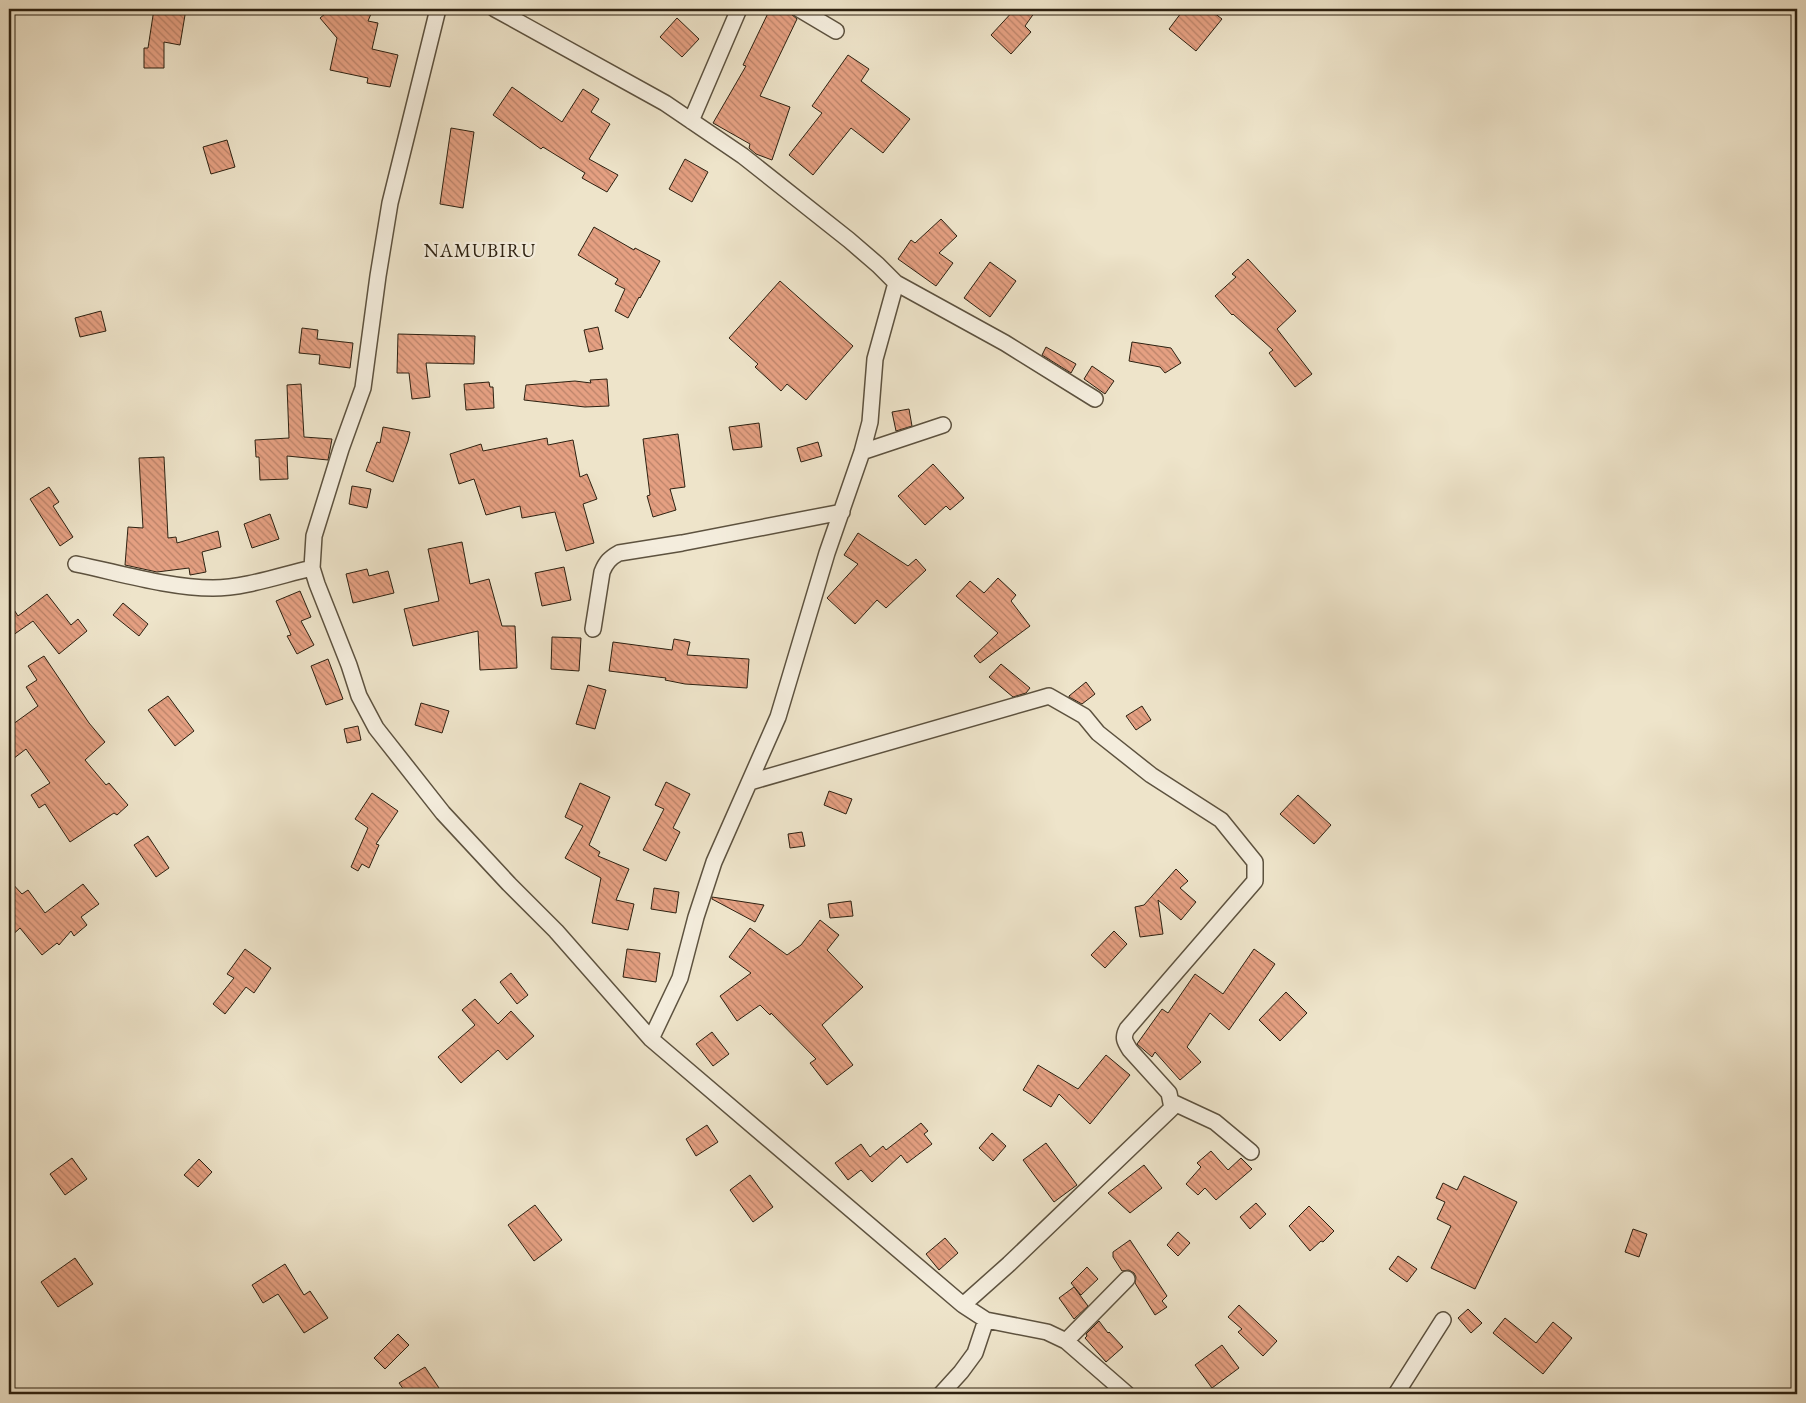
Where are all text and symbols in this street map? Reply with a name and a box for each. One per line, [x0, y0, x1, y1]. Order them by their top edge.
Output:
district label: NAMUBIRU [424, 238, 536, 263]

